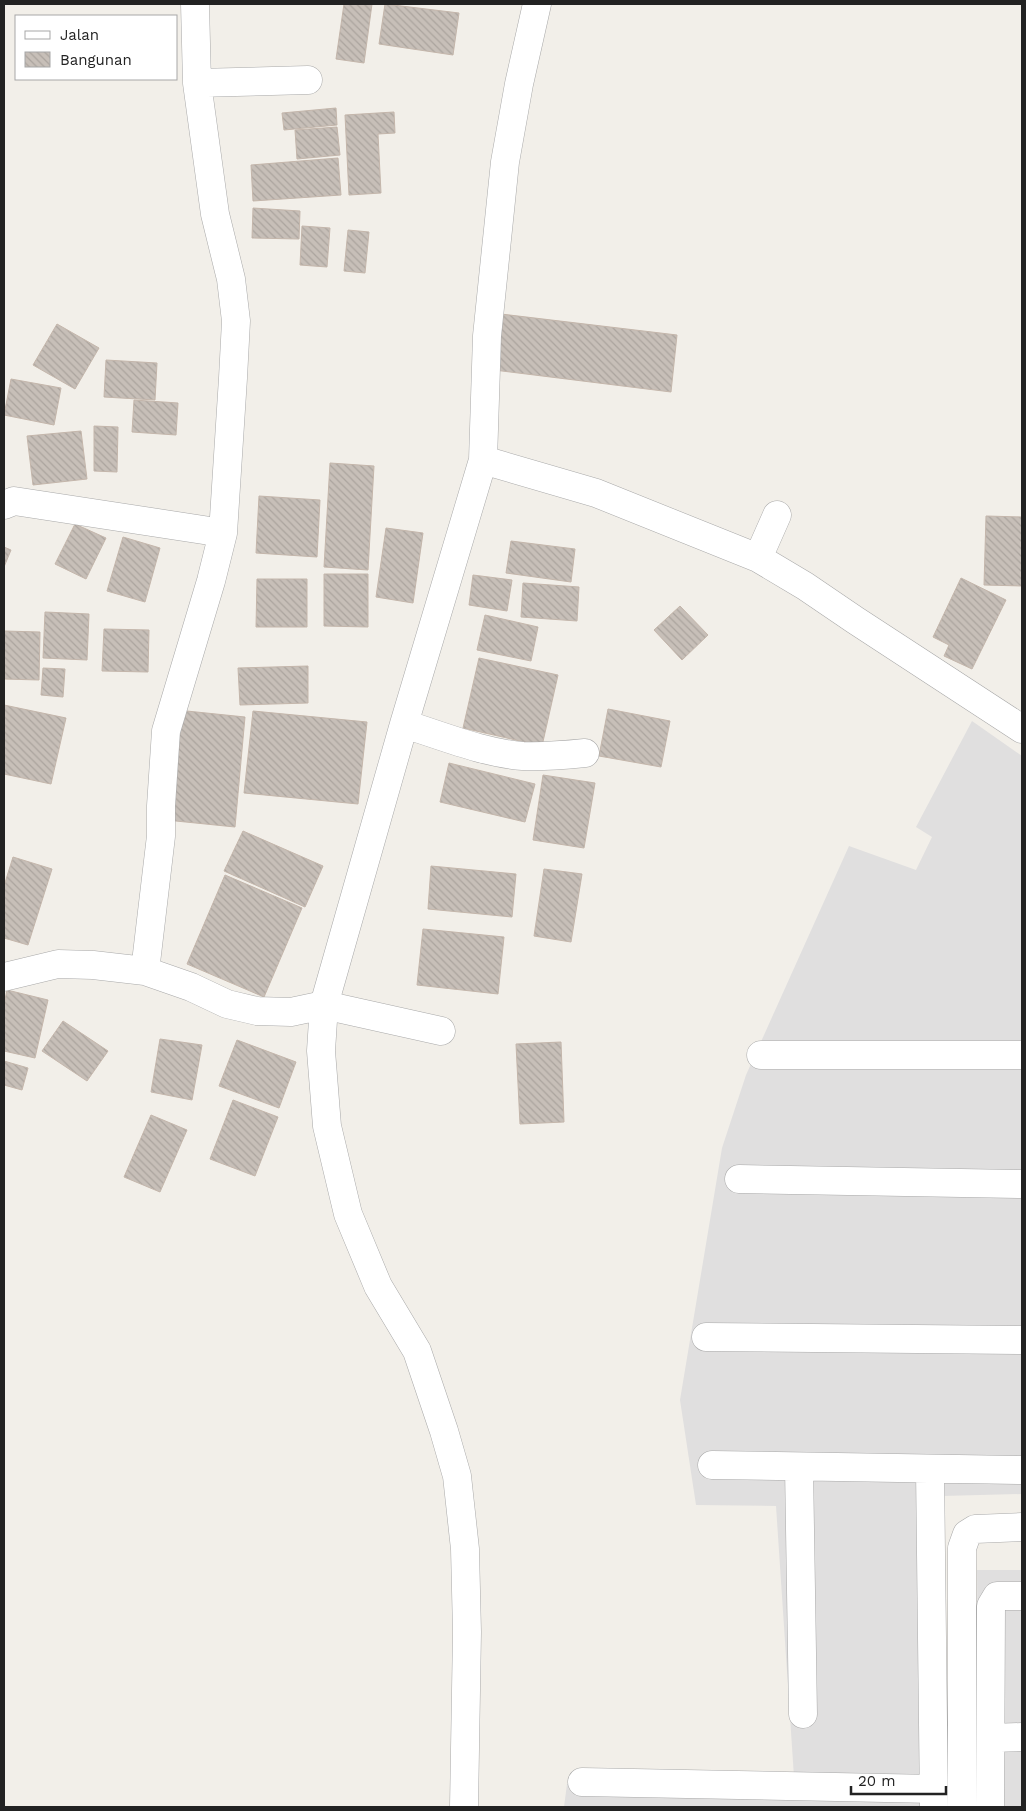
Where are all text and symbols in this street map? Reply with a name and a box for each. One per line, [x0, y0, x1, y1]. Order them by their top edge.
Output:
legend [15, 15, 178, 80]
text: Jalan [60, 26, 99, 44]
text: Bangunan [60, 51, 132, 69]
scale bar [851, 1764, 946, 1796]
text: 20 m [858, 1772, 896, 1790]

